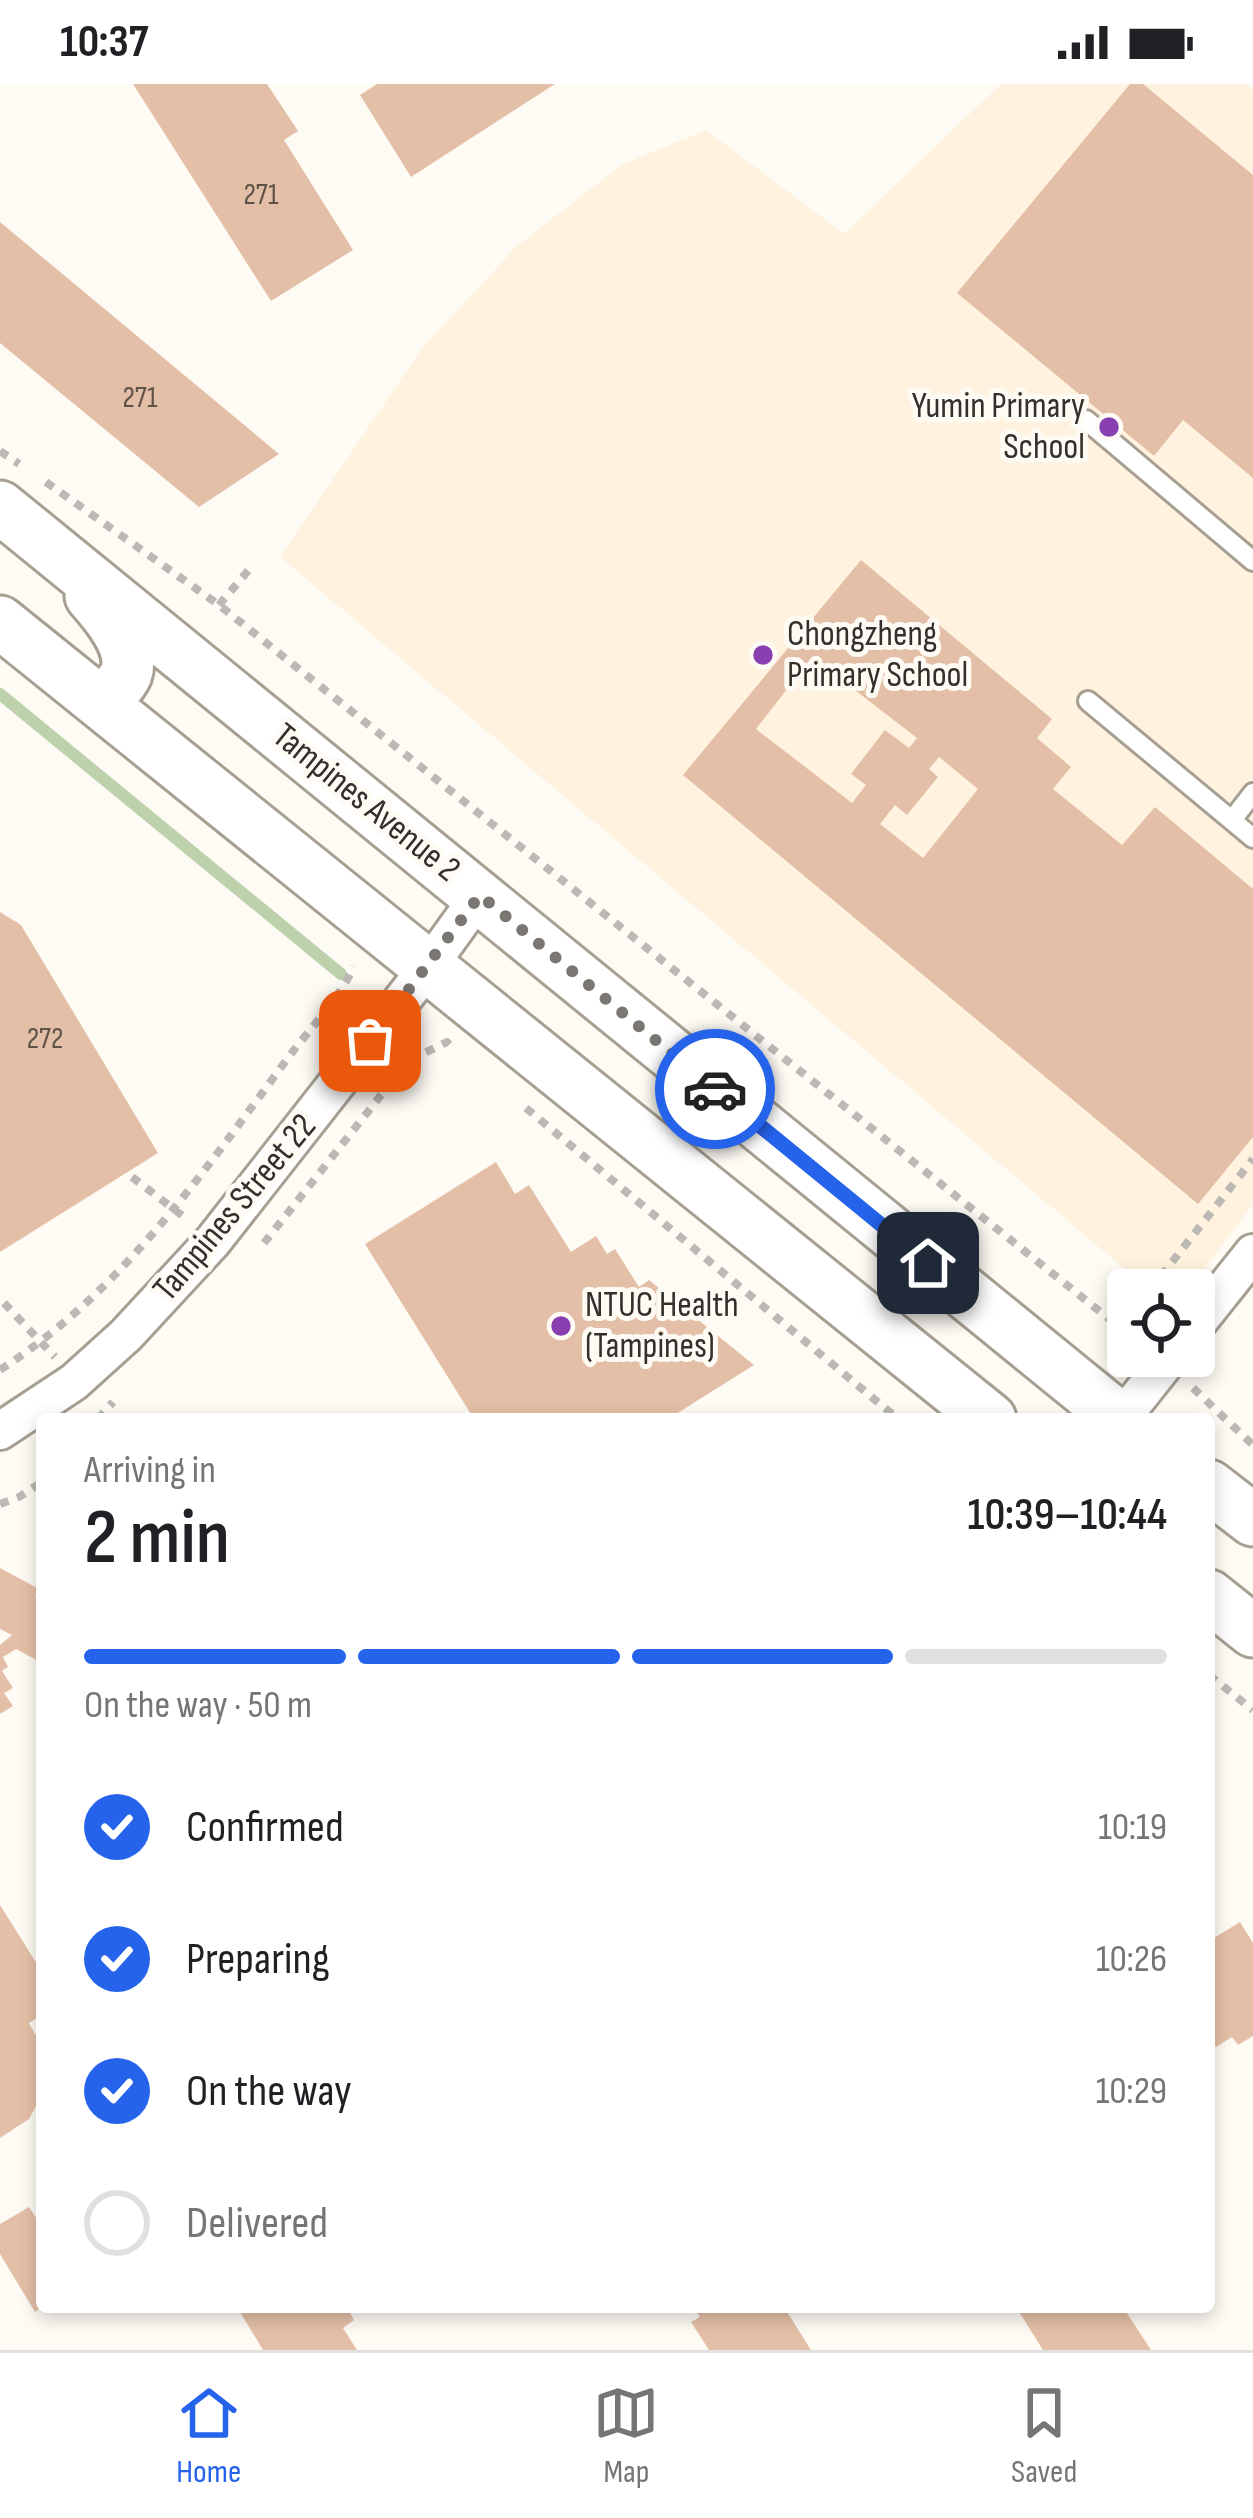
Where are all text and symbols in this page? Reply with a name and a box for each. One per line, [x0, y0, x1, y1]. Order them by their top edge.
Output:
text: 10:37 [60, 15, 148, 70]
house number: 271 [243, 177, 279, 213]
house number: 271 [122, 380, 158, 416]
place label: Yumin Primary School [912, 385, 1085, 469]
marker: Yumin Primary School [1096, 414, 1122, 440]
place label: Chongzheng Primary School [787, 613, 968, 697]
marker: Chongzheng Primary School [750, 642, 776, 668]
street label: Tampines Avenue 2 [264, 715, 468, 891]
pin [319, 990, 421, 1092]
icon: bag [337, 1008, 403, 1074]
house number: 272 [27, 1021, 63, 1057]
courier [655, 1029, 775, 1149]
icon: car [682, 1056, 748, 1122]
street label: Tampines Street 22 [144, 1106, 326, 1310]
pin [877, 1212, 979, 1314]
icon: home [895, 1230, 961, 1296]
map controls [1107, 1269, 1215, 1377]
button: locate [1107, 1269, 1215, 1377]
place label: NTUC Health (Tampines) [585, 1284, 739, 1368]
marker: NTUC Health (Tampines) [548, 1313, 574, 1339]
text: Arriving in [84, 1447, 216, 1494]
text: 10:39–10:44 [968, 1488, 1167, 1543]
text: 2 min [84, 1492, 230, 1585]
text: On the way · 50 m [84, 1682, 312, 1729]
icon: check [84, 1794, 150, 1860]
text: Confirmed [186, 1800, 344, 1855]
text: 10:19 [1098, 1804, 1167, 1851]
icon: check [84, 1926, 150, 1992]
text: Preparing [186, 1932, 330, 1987]
text: 10:26 [1096, 1936, 1167, 1983]
icon: check [84, 2058, 150, 2124]
text: On the way [186, 2064, 352, 2119]
text: 10:29 [1096, 2068, 1167, 2115]
text: Delivered [186, 2196, 328, 2251]
tab: Home [176, 2380, 242, 2492]
tab: Map [593, 2380, 659, 2492]
tab: Saved [1011, 2380, 1077, 2492]

